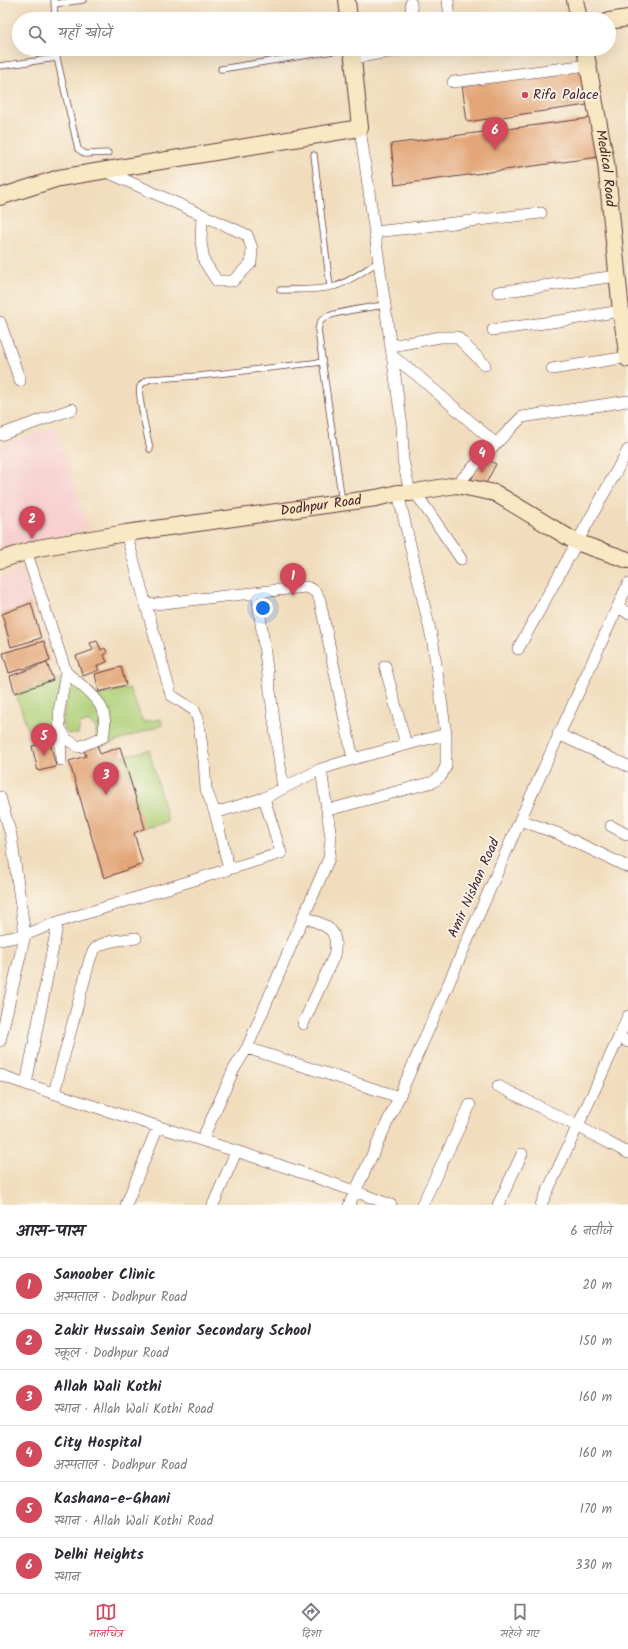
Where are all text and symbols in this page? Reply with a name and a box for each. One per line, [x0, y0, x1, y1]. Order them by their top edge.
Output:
search box [12, 12, 616, 56]
text: यहाँ खोजें [58, 22, 112, 46]
icon: search [26, 23, 48, 45]
place label: Rifa Palace [533, 84, 599, 106]
marker: Rifa Palace [520, 90, 530, 100]
pin: 6 [482, 117, 508, 150]
street label: Medical Road [589, 128, 621, 209]
pin: 4 [469, 440, 495, 473]
street label: Dodhpur Road [279, 489, 364, 522]
pin: 2 [19, 506, 45, 539]
pin: 1 [280, 563, 306, 596]
your location [253, 598, 273, 618]
pin: 5 [31, 723, 57, 756]
pin: 3 [93, 762, 119, 795]
street label: Amir Nishan Road [442, 834, 506, 941]
text: आस-पास [16, 1218, 84, 1245]
text: 6 नतीजे [571, 1221, 612, 1242]
text: Sanoober Clinic [54, 1263, 156, 1287]
text: 1 [27, 1275, 31, 1296]
text: 20 m [582, 1275, 612, 1296]
text: अस्पताल · Dodhpur Road [54, 1287, 187, 1308]
text: Zakir Hussain Senior Secondary School [54, 1319, 311, 1343]
text: 2 [25, 1331, 33, 1352]
text: 150 m [579, 1331, 612, 1352]
text: स्कूल · Dodhpur Road [54, 1343, 169, 1364]
text: Allah Wali Kothi [54, 1375, 161, 1399]
text: 3 [25, 1387, 33, 1408]
text: 160 m [579, 1387, 612, 1408]
text: स्थान · Allah Wali Kothi Road [54, 1399, 213, 1420]
text: City Hospital [54, 1431, 141, 1455]
text: 4 [25, 1443, 33, 1464]
text: 160 m [579, 1443, 612, 1464]
text: अस्पताल · Dodhpur Road [54, 1455, 187, 1476]
text: Kashana-e-Ghani [54, 1487, 170, 1511]
text: 5 [26, 1499, 32, 1520]
text: 170 m [580, 1499, 612, 1520]
text: स्थान · Allah Wali Kothi Road [54, 1511, 213, 1532]
text: Delhi Heights [54, 1543, 144, 1567]
text: 6 [25, 1555, 33, 1576]
text: 330 m [575, 1555, 612, 1576]
text: स्थान [54, 1567, 79, 1588]
tab: मानचित्र [89, 1601, 123, 1643]
tab: दिशा [300, 1601, 322, 1643]
tab: सहेजे गए [500, 1601, 539, 1643]

